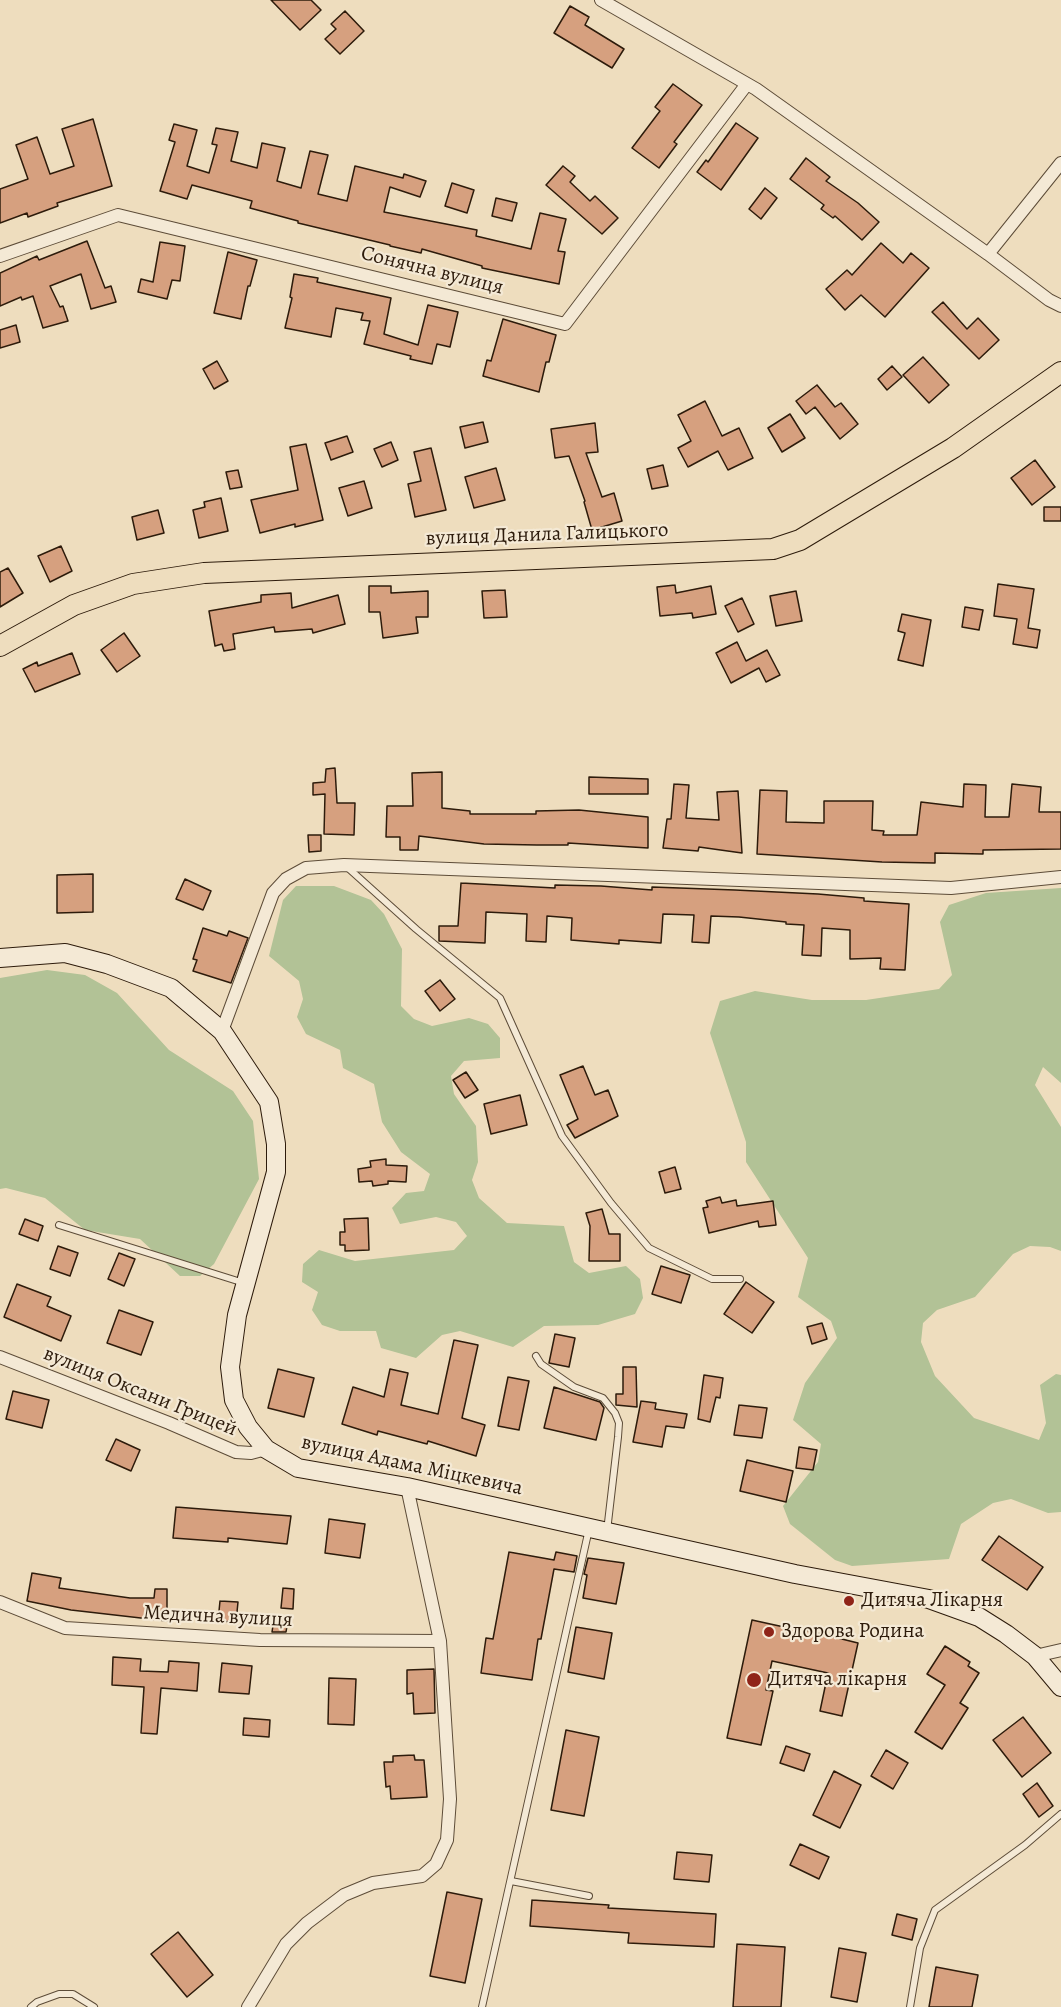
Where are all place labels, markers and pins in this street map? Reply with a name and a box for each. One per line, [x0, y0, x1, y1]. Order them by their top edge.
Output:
place label: Дитяча Лікарня [861, 1588, 1003, 1614]
marker: Дитяча Лікарня [842, 1594, 856, 1608]
place label: Здорова Родина [781, 1619, 924, 1645]
marker: Здорова Родина [762, 1625, 776, 1639]
place label: Дитяча лікарня [768, 1667, 907, 1693]
marker: Дитяча лікарня [745, 1671, 763, 1689]

